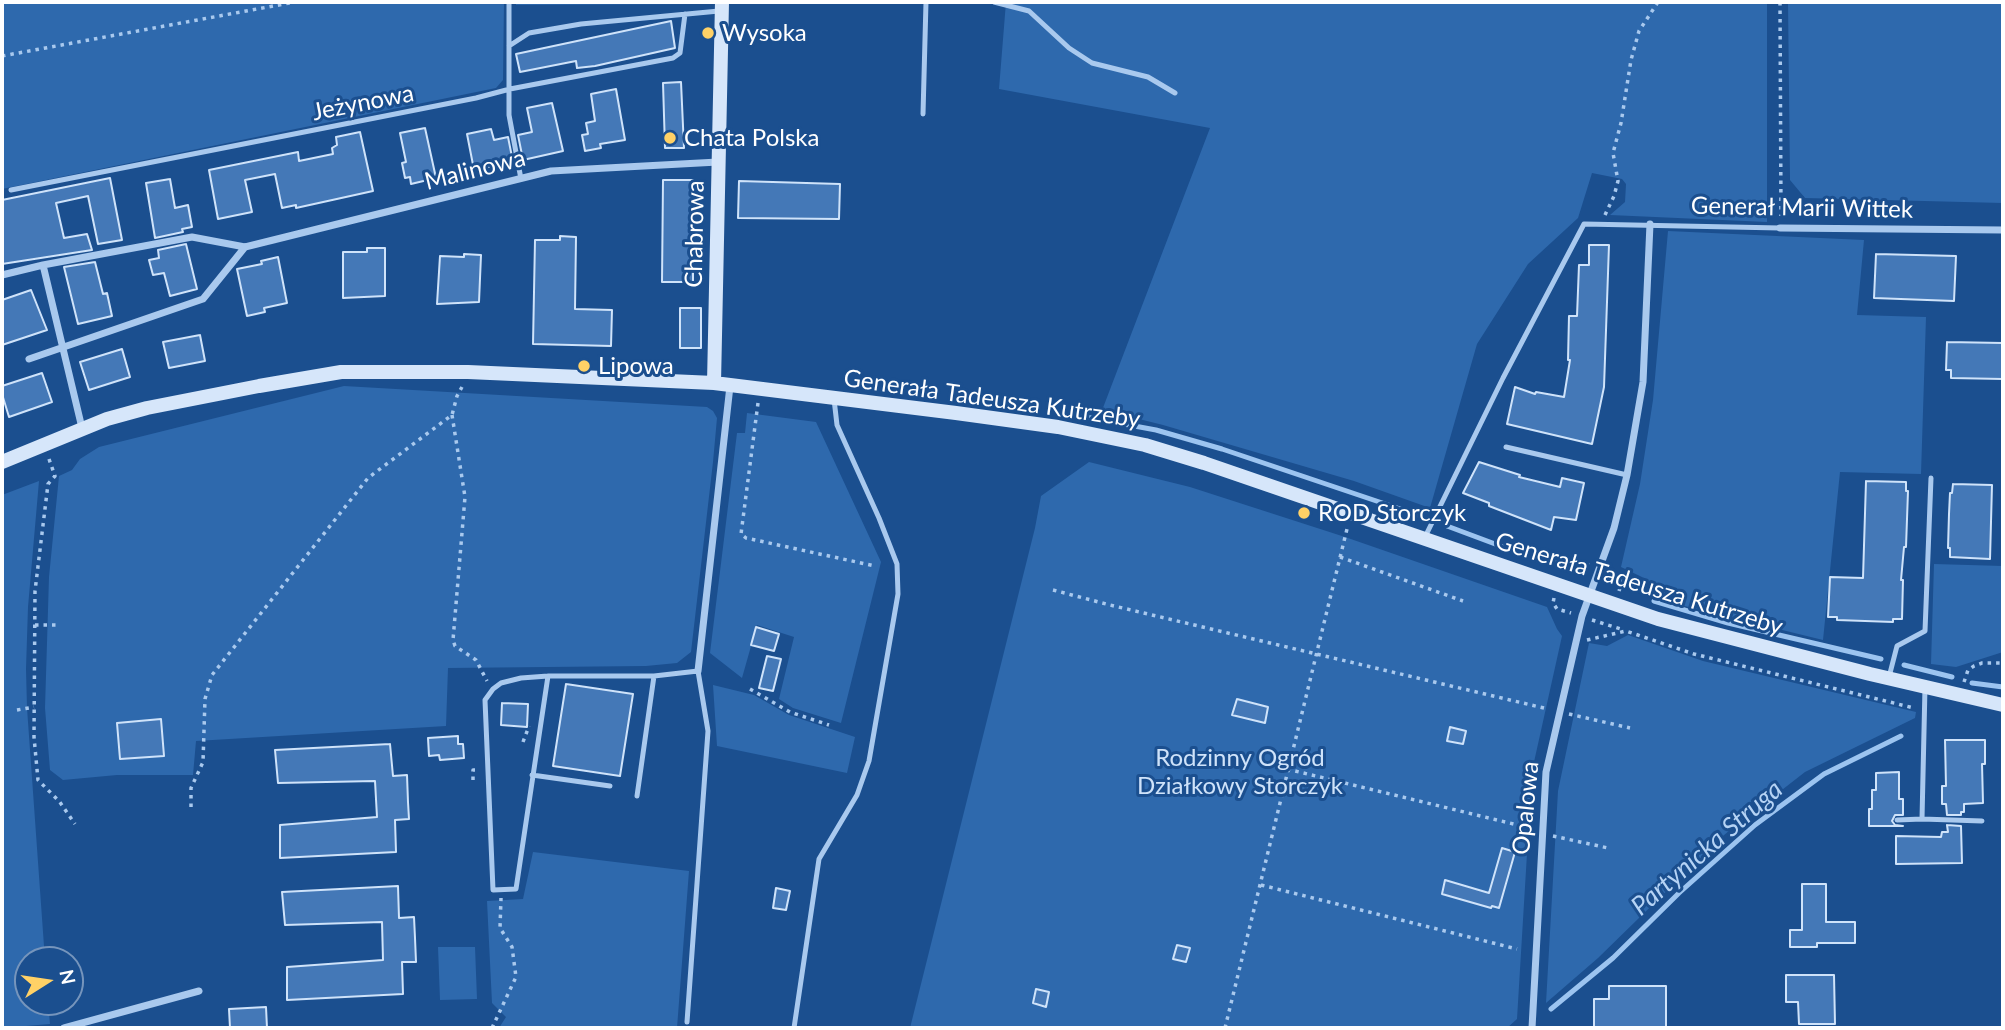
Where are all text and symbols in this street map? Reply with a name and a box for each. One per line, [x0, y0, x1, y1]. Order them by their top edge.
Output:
place label: Wysoka [722, 19, 807, 47]
marker: Wysoka [700, 25, 716, 41]
street label: Jeżynowa [310, 79, 416, 127]
place label: Chata Polska [684, 124, 819, 152]
marker: Chata Polska [662, 130, 678, 146]
street label: Malinowa [422, 144, 528, 196]
street label: Chabrowa [680, 180, 710, 288]
street label: Generał Marii Wittek [1691, 192, 1913, 224]
place label: Lipowa [598, 352, 674, 380]
marker: Lipowa [576, 358, 592, 374]
street label: Generała Tadeusza Kutrzeby [842, 364, 1142, 434]
place label: ROD Storczyk [1318, 499, 1466, 527]
marker: ROD Storczyk [1296, 505, 1312, 521]
street label: Generała Tadeusza Kutrzeby [1492, 527, 1786, 641]
park label: Rodzinny Ogród Działkowy Storczyk [1137, 744, 1343, 800]
street label: Opalowa [1507, 760, 1545, 856]
water label: Partynicka Struga [1625, 774, 1789, 922]
north arrow [14, 946, 84, 1016]
text: N [55, 967, 81, 986]

